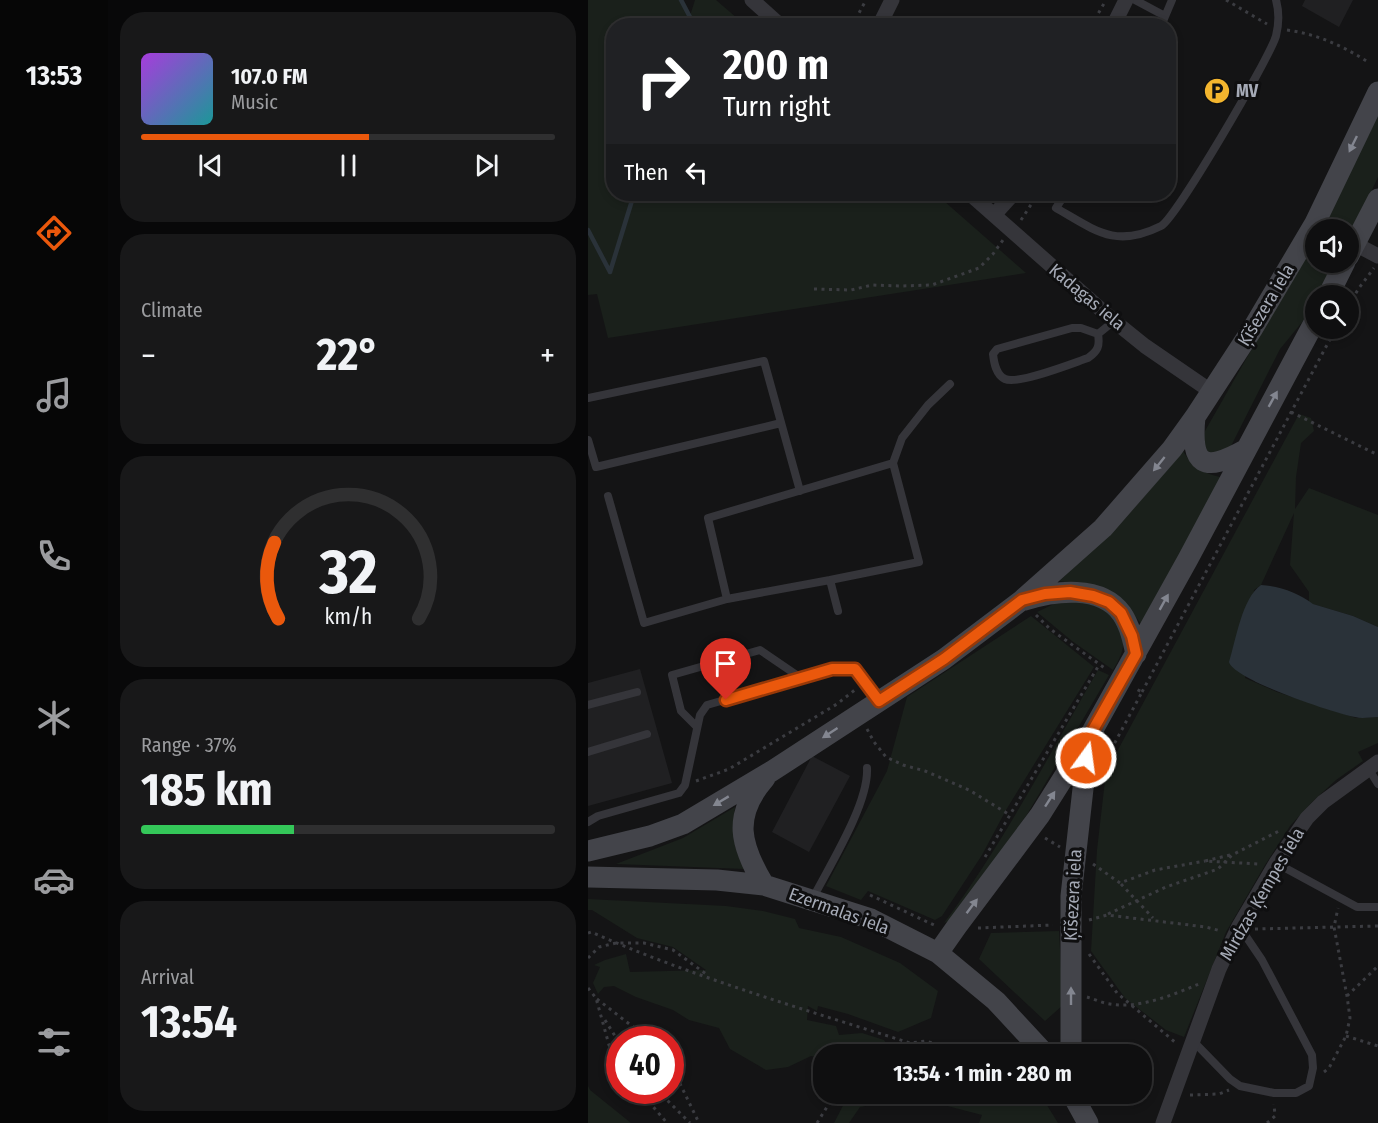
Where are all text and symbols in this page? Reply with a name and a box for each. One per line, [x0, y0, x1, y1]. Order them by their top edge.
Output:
text: 200 m [723, 40, 829, 90]
icon: right [624, 42, 702, 120]
text: 13:53 [26, 60, 82, 92]
text: 107.0 FM [231, 63, 308, 90]
parking icon: MV [1202, 76, 1232, 106]
place label: MV [1236, 80, 1259, 102]
text: Music [231, 90, 278, 114]
text: Turn right [723, 91, 831, 123]
one-way arrow [1348, 136, 1357, 153]
icon: previous [194, 149, 227, 182]
icon: pause [332, 149, 365, 182]
icon: next [470, 149, 503, 182]
icon: left [680, 156, 713, 189]
text: Then [624, 159, 668, 186]
icon: directions [33, 212, 75, 254]
map controls [1305, 219, 1359, 339]
button: sound [1305, 219, 1359, 273]
street label: Kadagas iela [1045, 259, 1129, 335]
street label: Ķīšezera iela [1233, 260, 1299, 350]
button: search [1305, 285, 1359, 339]
text: Climate [141, 298, 203, 322]
text: 22° [317, 328, 379, 382]
text: − [141, 336, 156, 376]
text: + [540, 336, 555, 376]
icon: music [33, 374, 75, 416]
one-way arrow [1268, 390, 1278, 407]
one-way arrow [1153, 456, 1166, 472]
icon: phone [33, 535, 75, 577]
text: 32 [318, 535, 377, 610]
one-way arrow [1159, 594, 1169, 611]
text: km/h [324, 604, 372, 630]
pin [700, 638, 751, 700]
icon: arrive [709, 647, 742, 680]
icon: climate [33, 697, 75, 739]
position arrow [1054, 726, 1118, 790]
one-way arrow [822, 727, 838, 738]
text: Range · 37% [141, 733, 237, 757]
text: 185 km [141, 763, 273, 817]
one-way arrow [1044, 791, 1055, 807]
one-way arrow [713, 795, 729, 806]
street label: Mirdzas Ķempes iela [1215, 824, 1309, 964]
street label: Ķīšezera iela [1060, 848, 1086, 942]
icon: car [33, 859, 75, 901]
street label: Ezermalas iela [786, 883, 892, 939]
one-way arrow [966, 898, 978, 913]
text: Arrival [141, 965, 194, 989]
one-way arrow [1066, 987, 1076, 1006]
text: 13:54 [141, 995, 237, 1049]
icon: filters [33, 1021, 75, 1063]
speed limit sign: 40 [606, 1026, 684, 1104]
text: 13:54 · 1 min · 280 m [893, 1060, 1072, 1087]

